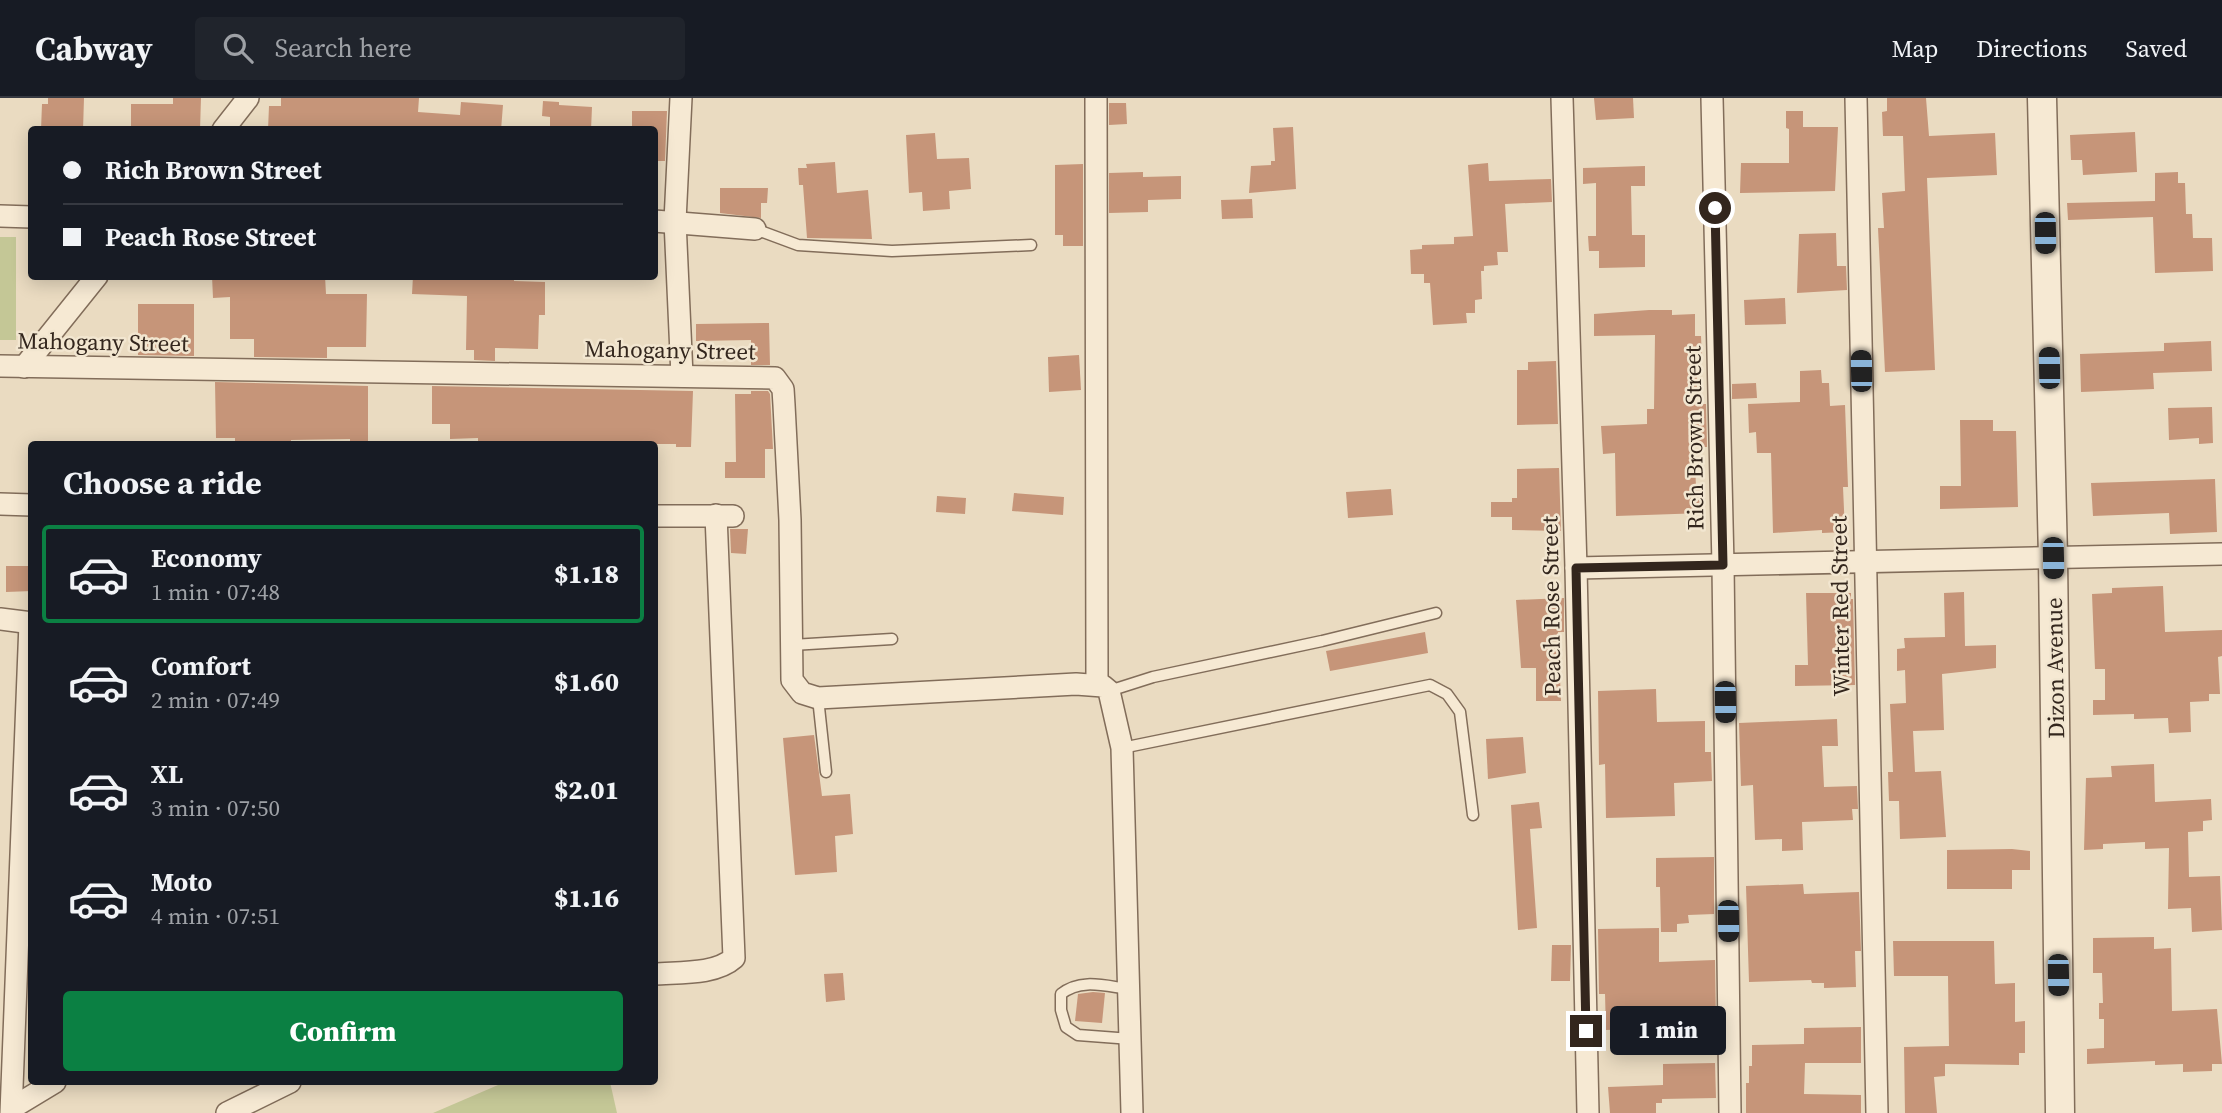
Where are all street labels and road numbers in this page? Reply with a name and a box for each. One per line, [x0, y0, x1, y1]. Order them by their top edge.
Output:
street label: Mahogany Street [17, 325, 189, 360]
street label: Mahogany Street [584, 333, 756, 368]
street label: Rich Brown Street [1676, 345, 1712, 531]
street label: Peach Rose Street [1533, 515, 1569, 696]
street label: Winter Red Street [1822, 515, 1858, 697]
street label: Dizon Avenue [2038, 597, 2072, 739]

